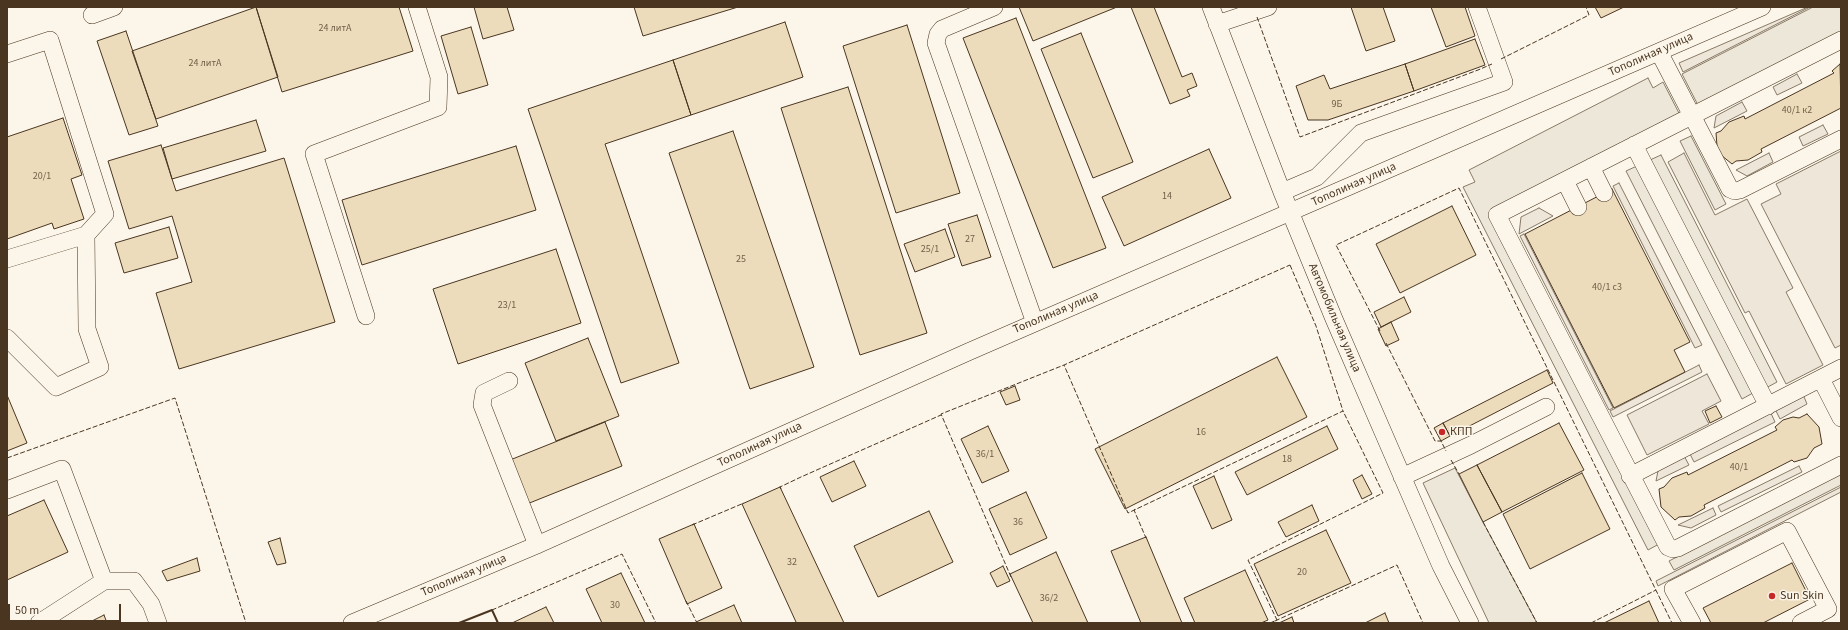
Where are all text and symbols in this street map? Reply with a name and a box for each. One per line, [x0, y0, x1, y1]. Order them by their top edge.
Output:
house number: 24 литА [319, 23, 351, 35]
street label: Тополиная улица [1606, 30, 1696, 80]
house number: 24 литА [189, 58, 221, 70]
house number: 9Б [1332, 99, 1342, 111]
house number: 40/1 к2 [1782, 105, 1812, 117]
street label: Тополиная улица [1309, 160, 1399, 210]
house number: 20/1 [33, 171, 51, 183]
house number: 14 [1162, 191, 1172, 203]
house number: 27 [965, 234, 975, 246]
house number: 25/1 [921, 244, 939, 256]
house number: 25 [736, 254, 746, 266]
street label: Автомобильная улица [1305, 261, 1363, 375]
house number: 40/1 с3 [1592, 282, 1622, 294]
street label: Тополиная улица [1011, 289, 1101, 337]
house number: 23/1 [498, 300, 516, 312]
street label: Тополиная улица [716, 419, 804, 471]
place label: КПП [1450, 425, 1472, 439]
house number: 16 [1196, 427, 1206, 439]
marker: КПП [1437, 427, 1447, 437]
house number: 36/1 [976, 449, 994, 461]
house number: 18 [1282, 454, 1292, 466]
house number: 40/1 [1730, 462, 1748, 474]
house number: 36 [1013, 517, 1023, 529]
street label: Тополиная улица [419, 552, 509, 600]
house number: 32 [787, 557, 797, 569]
house number: 20 [1297, 567, 1307, 579]
place label: Sun Skin [1780, 589, 1824, 603]
marker: Sun Skin [1767, 591, 1777, 601]
house number: 36/2 [1040, 593, 1058, 605]
scale bar [10, 596, 123, 622]
house number: 30 [610, 600, 620, 612]
text: 50 m [15, 602, 39, 619]

